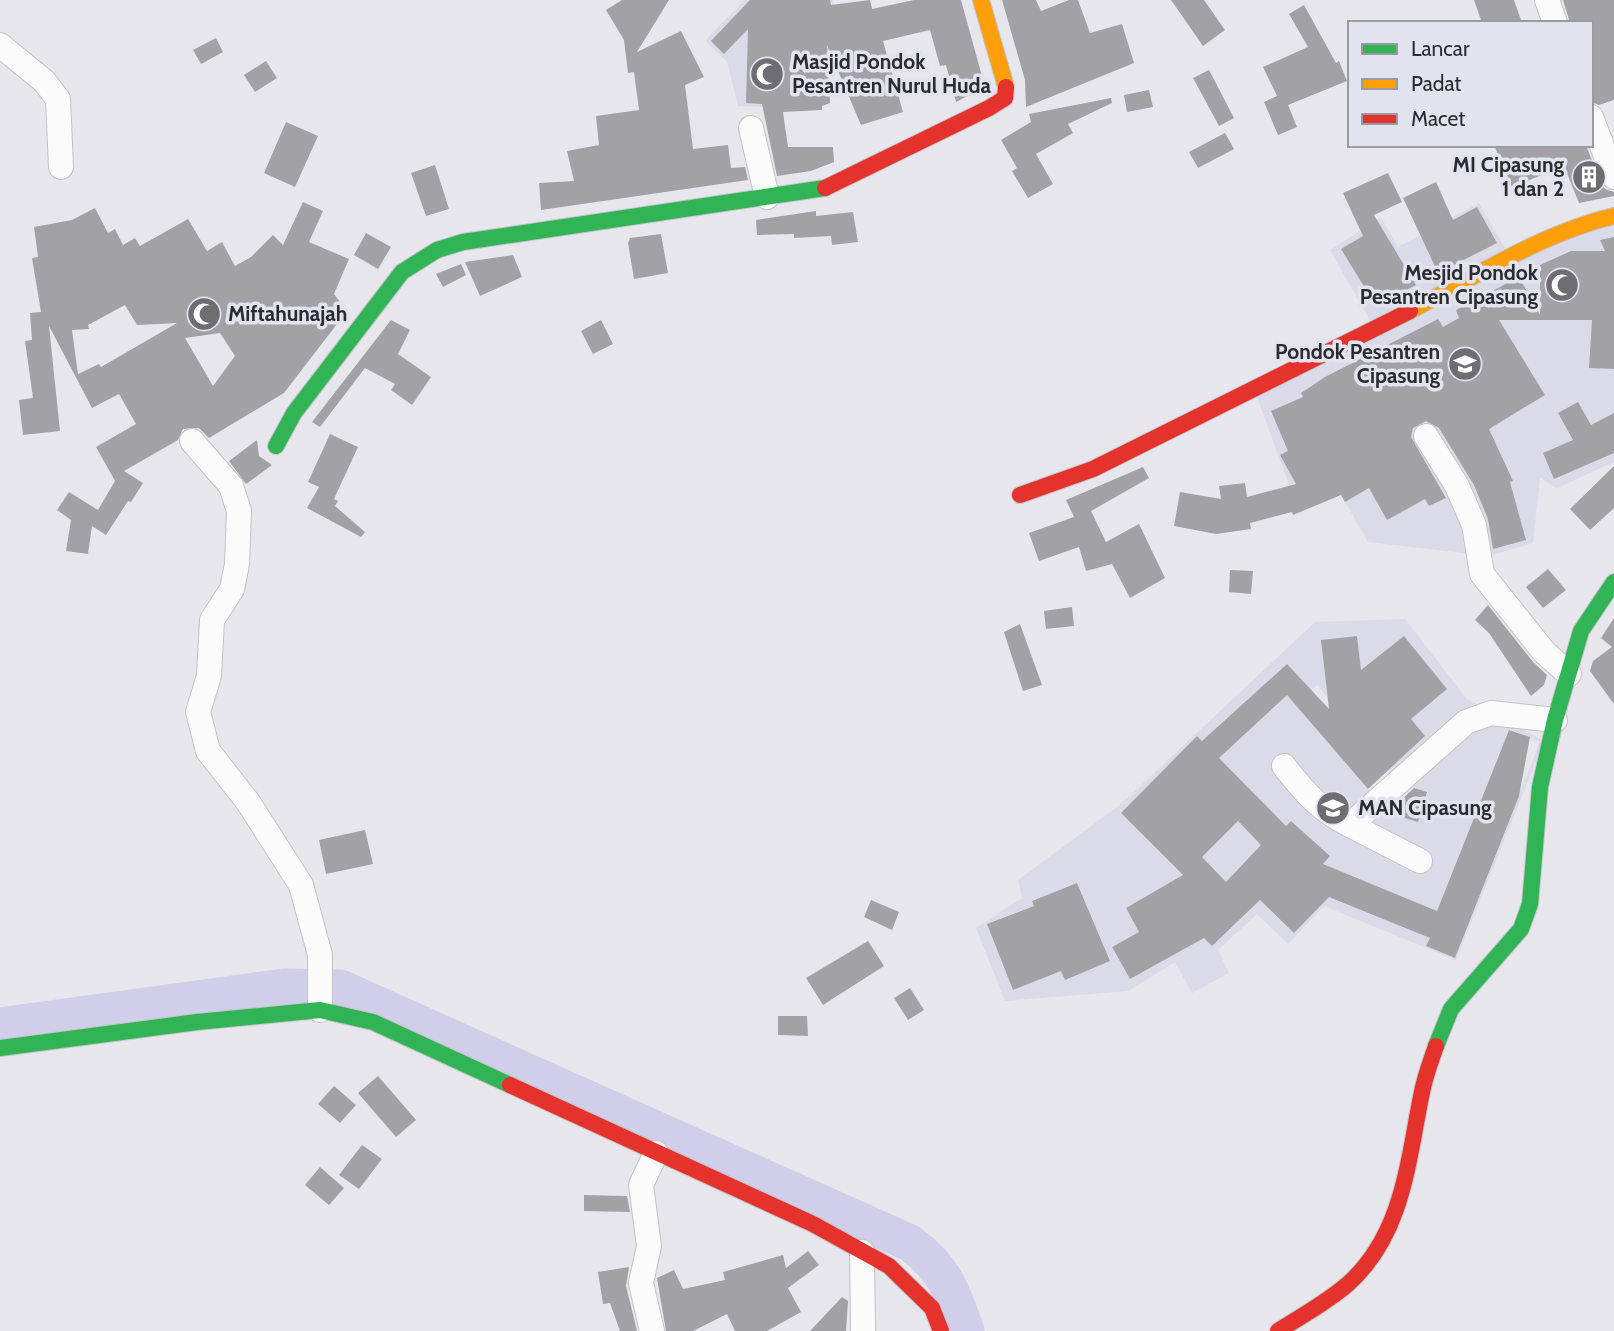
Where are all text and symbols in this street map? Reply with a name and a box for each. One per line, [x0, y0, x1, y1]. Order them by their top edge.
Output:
legend [1348, 21, 1593, 147]
text: Lancar [1411, 36, 1470, 61]
place label: Masjid Pondok Pesantren Nurul Huda [792, 49, 992, 98]
mosque icon: Masjid Pondok Pesantren Nurul Huda [748, 55, 786, 93]
text: Padat [1411, 71, 1461, 96]
text: Macet [1411, 106, 1465, 131]
place label: MI Cipasung 1 dan 2 [1453, 152, 1564, 201]
building icon: MI Cipasung 1 dan 2 [1570, 158, 1608, 196]
place label: Mesjid Pondok Pesantren Cipasung [1360, 260, 1539, 309]
mosque icon: Mesjid Pondok Pesantren Cipasung [1543, 266, 1581, 304]
mosque icon: Miftahunajah [185, 295, 223, 333]
place label: Miftahunajah [228, 301, 347, 326]
place label: Pondok Pesantren Cipasung [1275, 339, 1440, 388]
school or university icon: Pondok Pesantren Cipasung [1446, 345, 1484, 383]
school or university icon: MAN Cipasung [1314, 789, 1352, 827]
place label: MAN Cipasung [1358, 795, 1492, 820]

